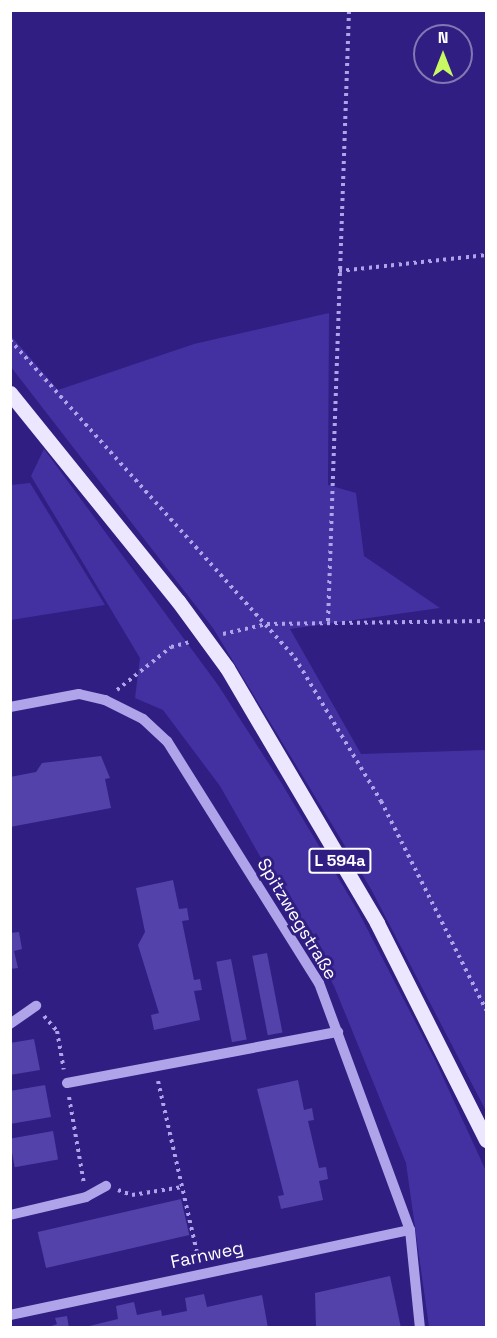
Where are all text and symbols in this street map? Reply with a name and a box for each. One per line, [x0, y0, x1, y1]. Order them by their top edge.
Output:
north arrow [413, 24, 473, 84]
text: N [438, 27, 448, 48]
road number: L 594a [307, 848, 373, 874]
street label: Spitzwegstraße [252, 855, 342, 983]
street label: Farnweg [169, 1237, 245, 1273]

